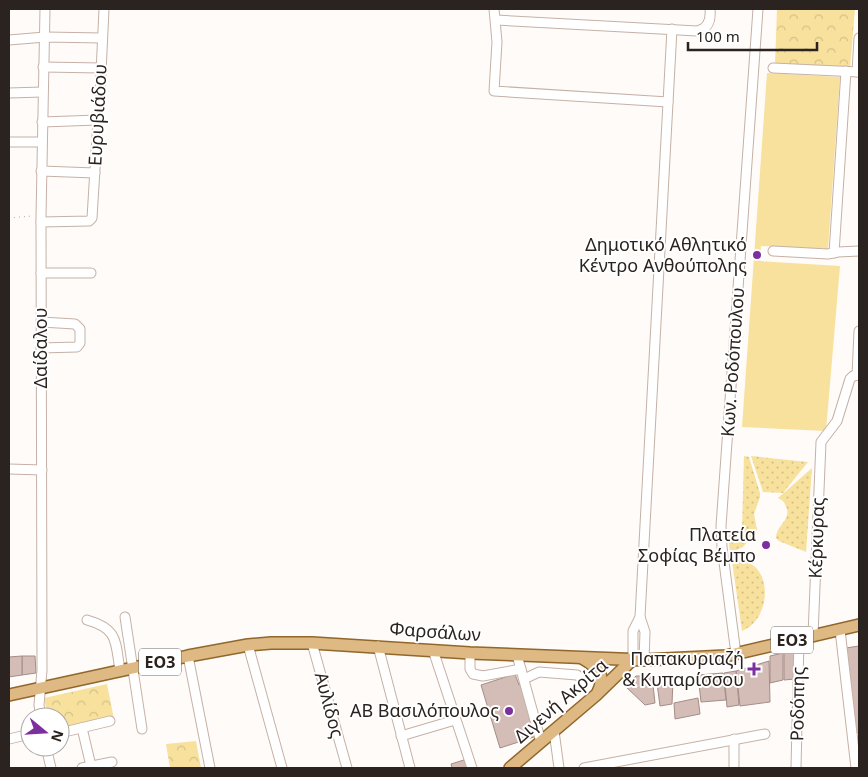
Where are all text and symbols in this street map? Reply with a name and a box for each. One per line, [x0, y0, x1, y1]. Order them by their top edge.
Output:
scale bar [688, 20, 817, 52]
text: 100 m [696, 26, 740, 46]
street label: Ευρυβιάδου [82, 63, 112, 167]
place label: Δημοτικό Αθλητικό Κέντρο Ανθούπολης [579, 232, 747, 277]
marker: Δημοτικό Αθλητικό Κέντρο Ανθούπολης [751, 249, 763, 261]
street label: Κων. Ροδόπουλου [715, 286, 749, 437]
street label: Δαίδαλου [28, 308, 52, 388]
street label: Κέρκυρας [803, 497, 829, 579]
place label: Πλατεία Σοφίας Βέμπο [638, 522, 756, 567]
marker: Πλατεία Σοφίας Βέμπο [760, 539, 772, 551]
street label: Φαρσάλων [389, 616, 482, 646]
road number: ΕΟ3 [771, 626, 813, 654]
place label: Παπακυριαζή & Κυπαρίσσου [622, 646, 744, 691]
road number: ΕΟ3 [139, 649, 181, 676]
street label: Διγενή Ακρίτα [508, 653, 612, 748]
marker: Παπακυριαζή & Κυπαρίσσου [748, 663, 760, 675]
street label: Ροδόπης [784, 666, 810, 741]
street label: Αυλίδος [310, 669, 350, 740]
place label: ΑΒ Βασιλόπουλος [350, 698, 499, 722]
marker: ΑΒ Βασιλόπουλος [503, 705, 515, 717]
north arrow [20, 707, 70, 757]
text: N [47, 728, 69, 745]

